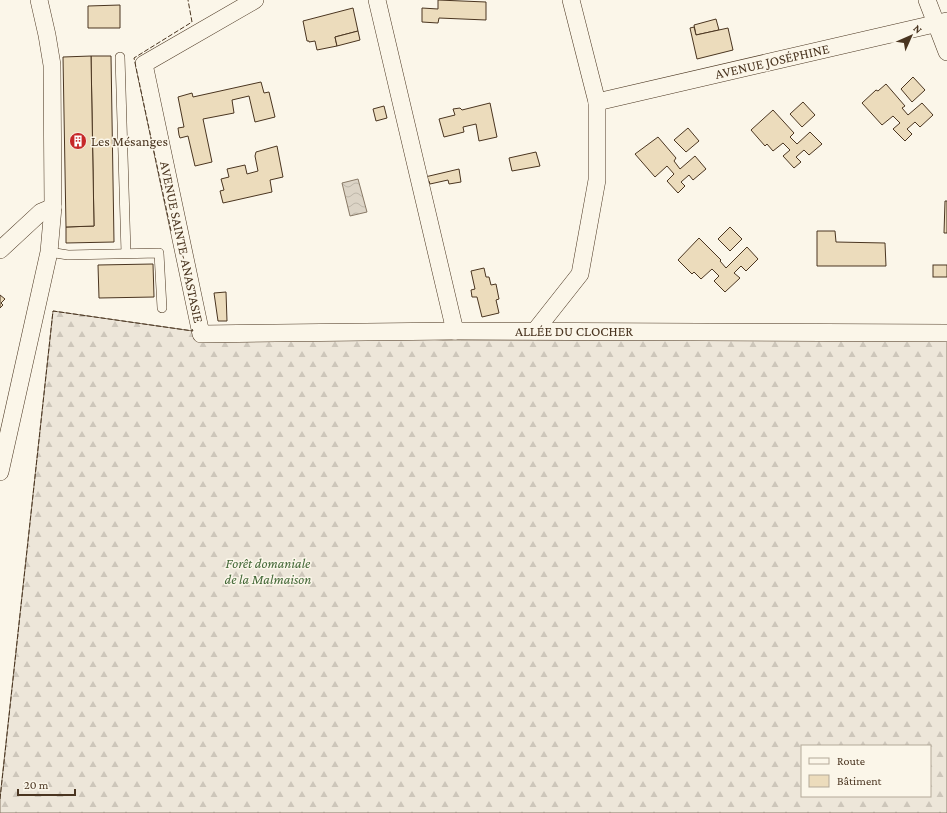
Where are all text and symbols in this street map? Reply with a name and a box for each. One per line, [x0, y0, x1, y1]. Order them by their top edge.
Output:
north arrow [891, 16, 931, 56]
text: N [911, 22, 925, 36]
street label: AVENUE JOSÉPHINE [713, 40, 831, 82]
building icon: Les Mésanges [68, 131, 88, 151]
place label: Les Mésanges [91, 133, 168, 149]
street label: AVENUE SAINTE-ANASTASIE [157, 160, 207, 325]
street label: ALLÉE DU CLOCHER [515, 323, 633, 339]
park label: Forêt domaniale de la Malmaison [225, 555, 311, 587]
legend [801, 745, 931, 797]
text: Route [837, 754, 865, 768]
scale bar [18, 771, 75, 797]
text: Bâtiment [837, 774, 883, 788]
text: 20 m [24, 778, 49, 792]

